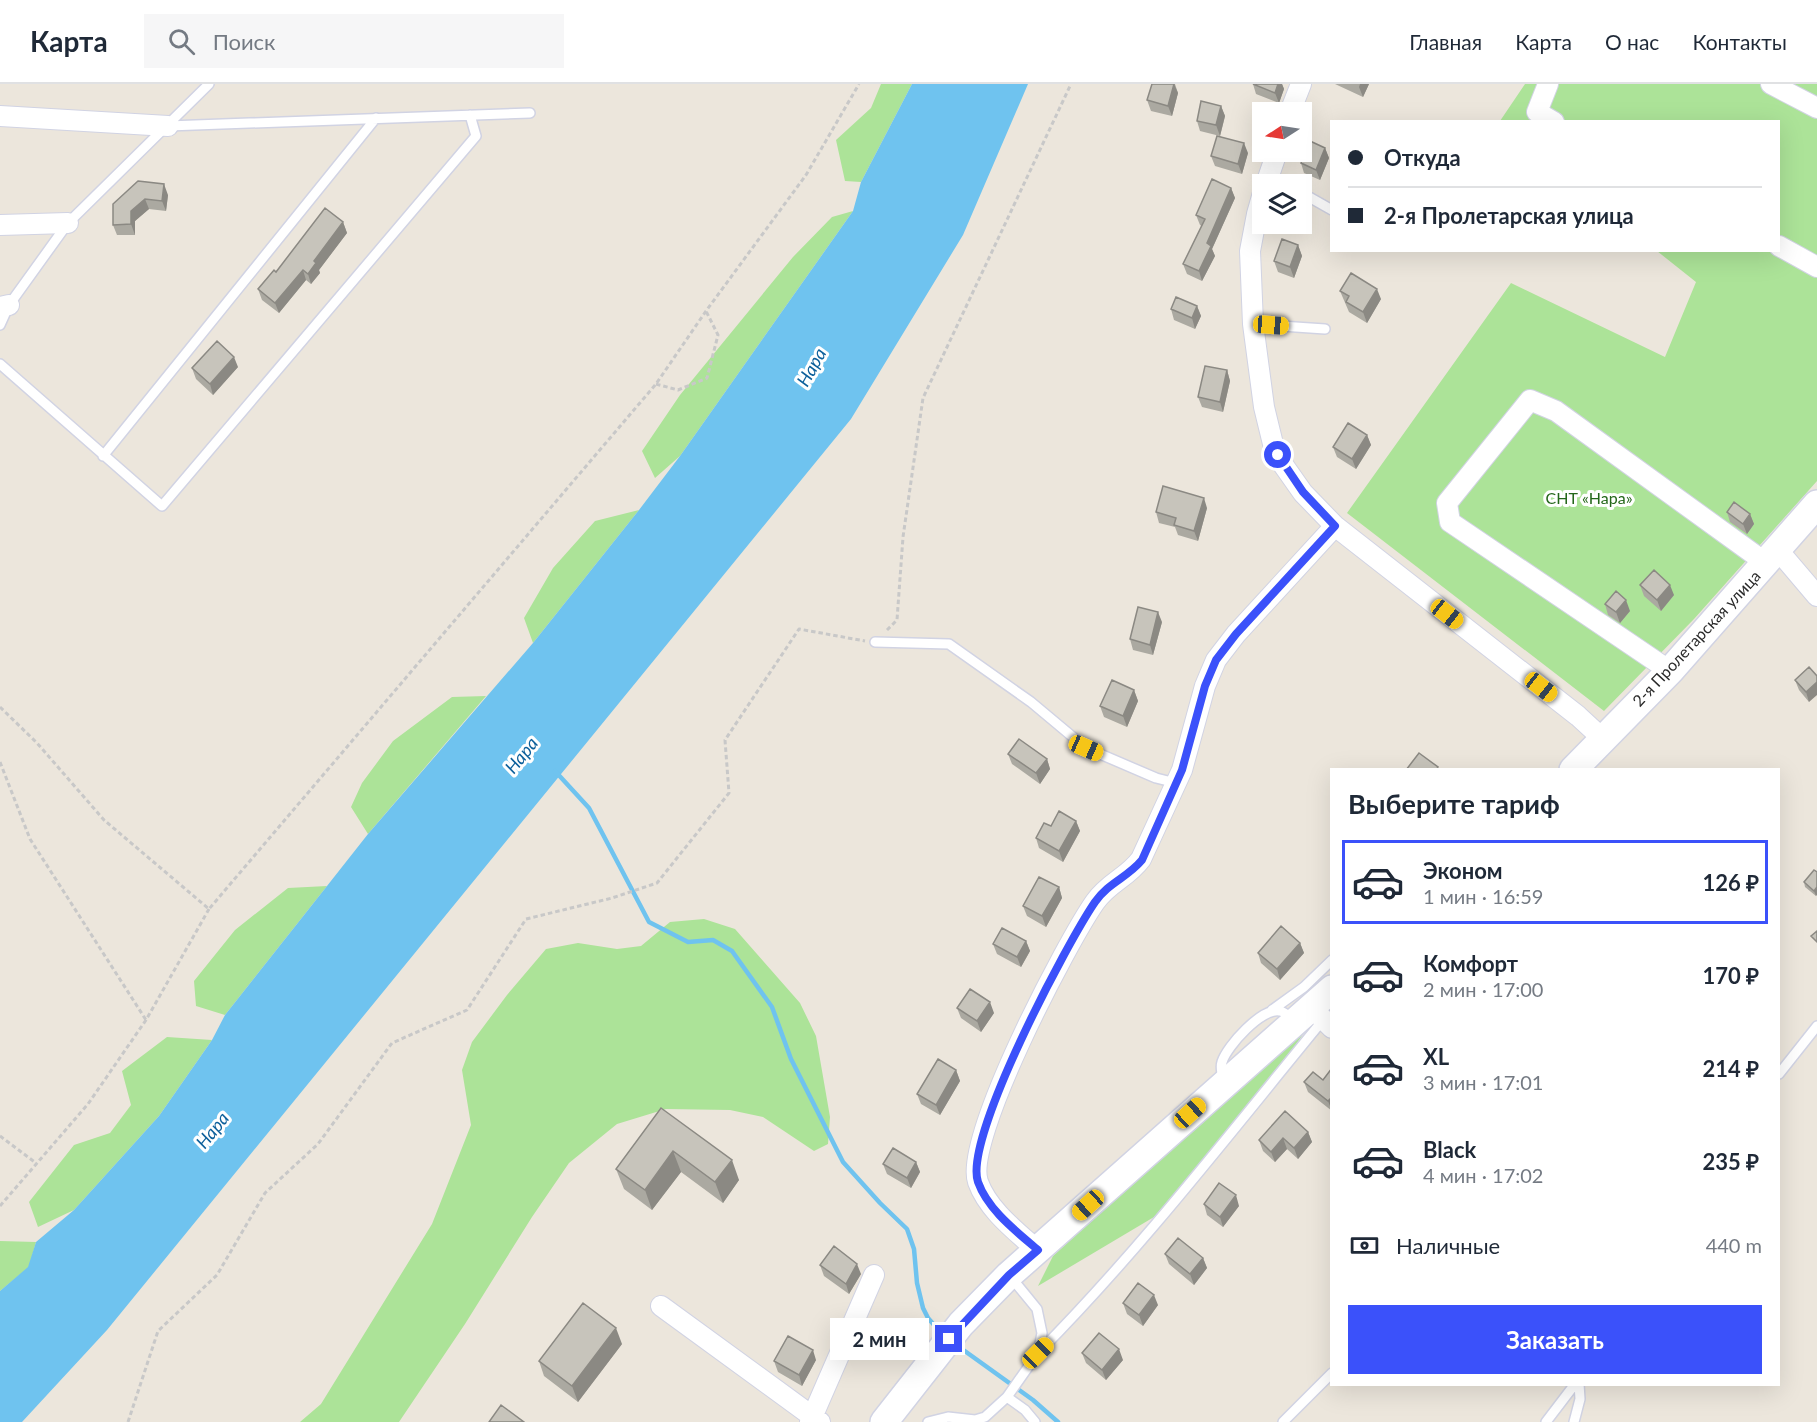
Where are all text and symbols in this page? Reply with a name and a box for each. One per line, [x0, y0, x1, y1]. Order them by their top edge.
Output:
search box [144, 14, 564, 68]
text: Карта [30, 24, 108, 58]
icon: search [165, 25, 198, 58]
text: Поиск [213, 28, 276, 55]
text: Главная [1409, 29, 1482, 54]
text: Карта [1515, 29, 1572, 54]
text: О нас [1605, 29, 1659, 54]
text: Контакты [1692, 29, 1787, 54]
north arrow [1252, 102, 1312, 162]
map controls [1252, 102, 1312, 234]
text: Откуда [1384, 144, 1461, 171]
button: layers [1252, 174, 1312, 234]
text: 2-я Пролетарская улица [1384, 202, 1634, 229]
car [1252, 315, 1290, 335]
water label: Нара [792, 344, 830, 390]
route start [1264, 441, 1291, 468]
park label: СНТ «Нара» [1545, 488, 1633, 507]
street label: 2-я Пролетарская улица [1628, 566, 1764, 710]
car [1427, 596, 1467, 632]
car [1521, 669, 1561, 705]
water label: Нара [500, 732, 542, 778]
car [1066, 732, 1106, 764]
text: Выберите тариф [1348, 787, 1560, 820]
icon: car [1351, 855, 1405, 909]
text: Эконом [1423, 857, 1503, 884]
text: 126 ₽ [1703, 869, 1759, 896]
text: 1 мин · 16:59 [1423, 884, 1543, 908]
icon: car [1351, 948, 1405, 1002]
text: Комфорт [1423, 950, 1518, 977]
text: 170 ₽ [1703, 962, 1759, 989]
text: 2 мин · 17:00 [1423, 977, 1543, 1001]
icon: car [1351, 1041, 1405, 1095]
text: XL [1423, 1043, 1449, 1070]
text: 214 ₽ [1703, 1055, 1759, 1082]
text: 3 мин · 17:01 [1423, 1070, 1543, 1094]
car [1171, 1094, 1209, 1132]
water label: Нара [191, 1107, 233, 1153]
icon: car [1351, 1134, 1405, 1188]
text: Black [1423, 1136, 1476, 1163]
text: 235 ₽ [1703, 1148, 1759, 1175]
text: 4 мин · 17:02 [1423, 1163, 1543, 1187]
car [1069, 1186, 1107, 1224]
icon: cash [1348, 1229, 1381, 1262]
text: Наличные [1396, 1232, 1500, 1259]
text: 440 m [1706, 1233, 1762, 1257]
button: Заказать [1348, 1305, 1762, 1374]
callout: 2 мин [829, 1318, 928, 1360]
route end [935, 1325, 962, 1352]
text: 2 мин [853, 1327, 906, 1351]
car [1019, 1334, 1057, 1372]

